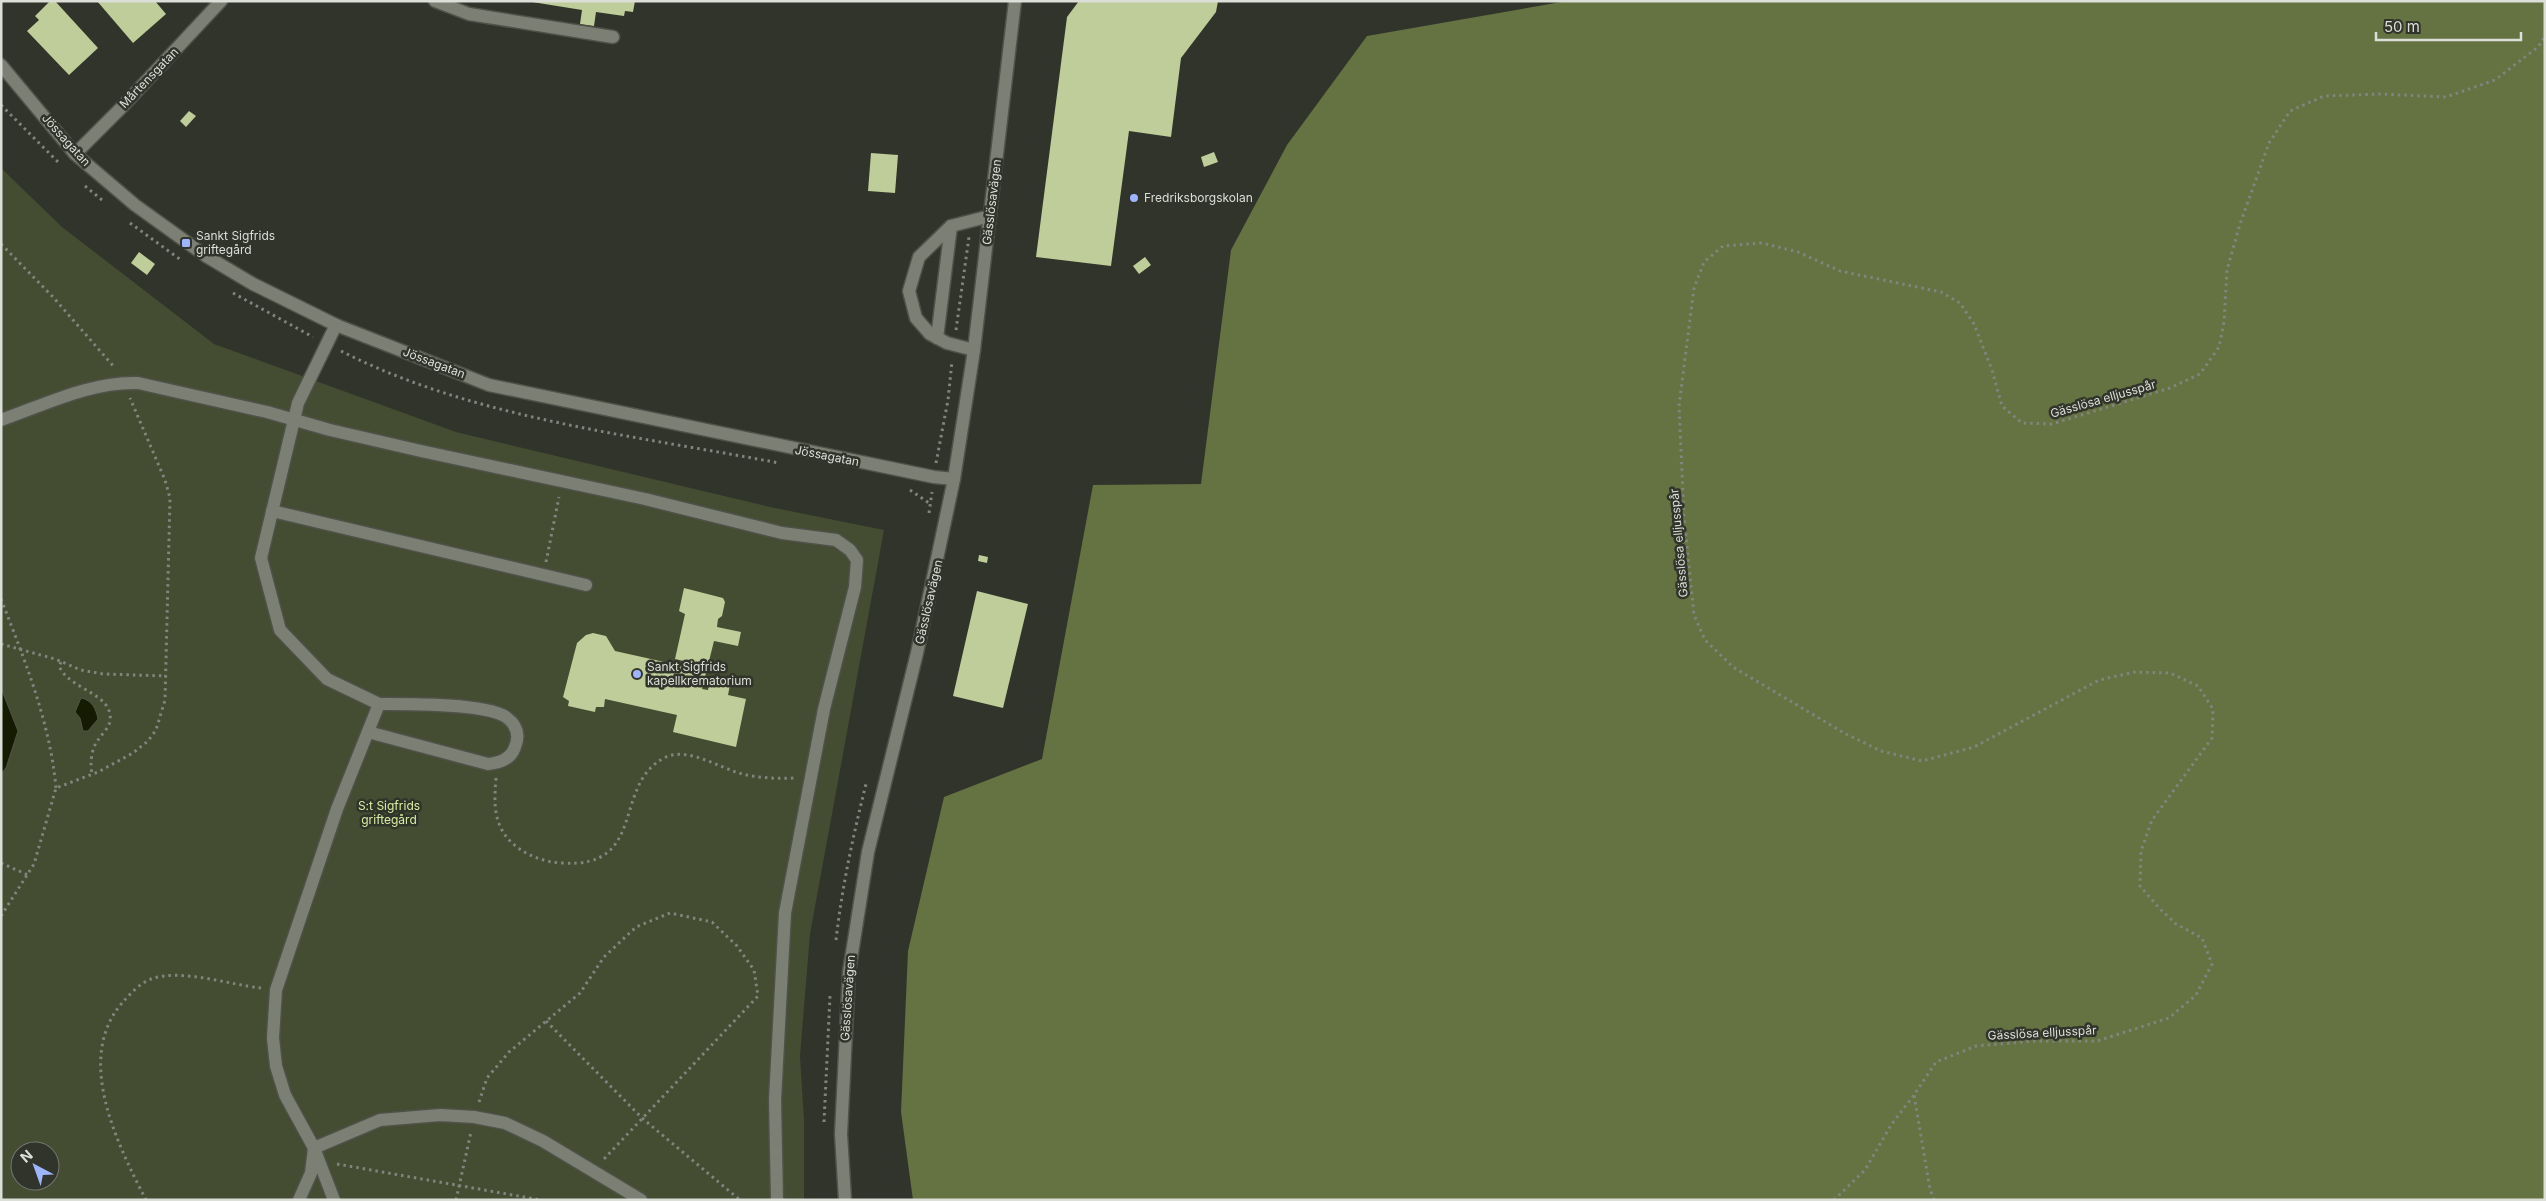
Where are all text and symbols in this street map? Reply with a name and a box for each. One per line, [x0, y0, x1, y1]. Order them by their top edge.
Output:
scale bar [2376, 10, 2521, 42]
text: 50 m [2384, 17, 2420, 36]
street label: Mårtensgatan [116, 44, 181, 111]
street label: Jössagatan [39, 110, 94, 169]
street label: Gässlösavägen [979, 158, 1004, 246]
place label: Fredriksborgskolan [1144, 190, 1253, 205]
marker: Fredriksborgskolan [1128, 192, 1140, 204]
place label: Sankt Sigfrids griftegård [196, 228, 275, 257]
marker: Sankt Sigfrids griftegård [180, 237, 192, 249]
street label: Jössagatan [401, 344, 467, 381]
street label: Gässlösa elljusspår [2048, 376, 2158, 421]
street label: Jössagatan [794, 442, 861, 469]
street label: Gässlösa elljusspår [1666, 488, 1691, 598]
street label: Gässlösavägen [912, 558, 946, 646]
place label: Sankt Sigfrids kapellkrematorium [647, 659, 752, 688]
marker: Sankt Sigfrids kapellkrematorium [631, 668, 643, 680]
park label: S:t Sigfrids griftegård [358, 798, 420, 827]
street label: Gässlösavägen [837, 954, 858, 1042]
street label: Gässlösa elljusspår [1987, 1022, 2097, 1043]
north arrow [10, 1141, 60, 1191]
text: N [17, 1146, 36, 1166]

